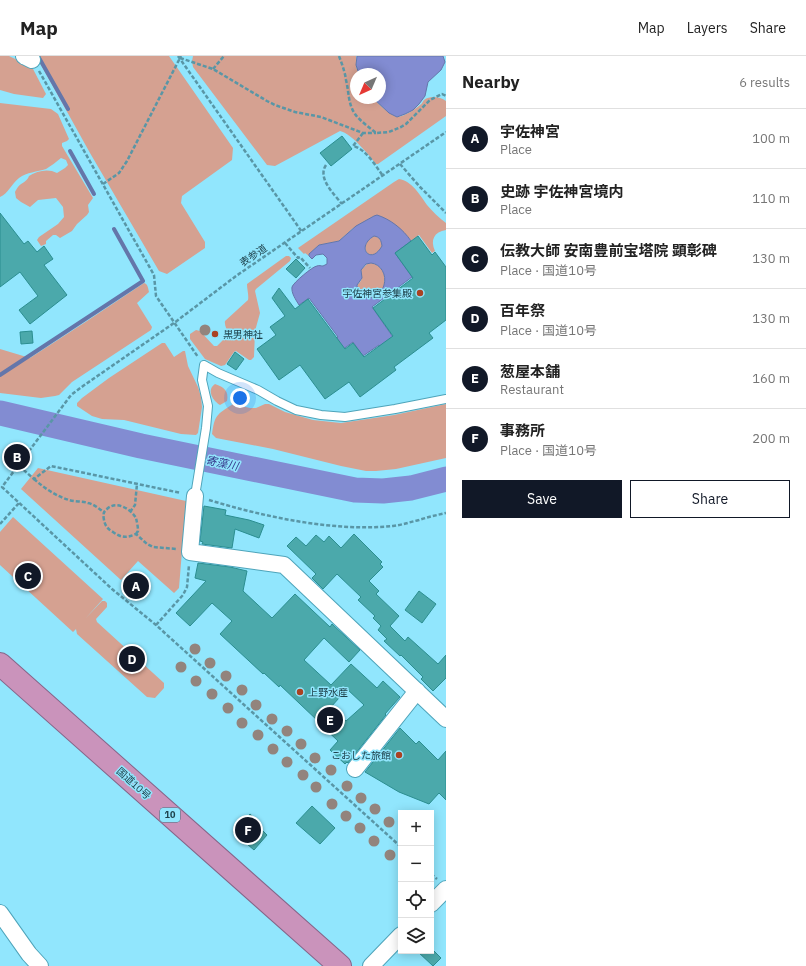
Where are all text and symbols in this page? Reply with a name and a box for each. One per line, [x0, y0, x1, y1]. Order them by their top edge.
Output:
text: Map [20, 16, 58, 40]
text: Map [638, 19, 665, 37]
text: Layers [687, 19, 728, 37]
text: Share [750, 19, 786, 37]
north arrow [350, 68, 386, 104]
text: Nearby [462, 71, 520, 93]
text: 6 results [739, 74, 790, 91]
text: 宇佐神宮 [500, 122, 560, 141]
text: A [471, 130, 479, 147]
text: 100 m [752, 130, 790, 147]
text: Place [500, 141, 532, 158]
text: 史跡 宇佐神宮境内 [500, 182, 624, 201]
text: B [471, 190, 479, 207]
text: 110 m [752, 190, 790, 207]
text: Place [500, 201, 532, 218]
text: 伝教大師 安南豊前宝塔院 顕彰碑 [500, 241, 717, 260]
street label: 表参道 [237, 242, 269, 269]
text: C [471, 250, 479, 267]
text: 130 m [752, 250, 790, 267]
text: Place · 国道10号 [500, 262, 597, 279]
place label: 宇佐神宮参集殿 [342, 287, 412, 300]
marker: 宇佐神宮参集殿 [415, 288, 425, 298]
text: 百年祭 [500, 301, 545, 320]
text: D [470, 310, 480, 327]
text: 130 m [752, 310, 790, 327]
text: Place · 国道10号 [500, 322, 597, 339]
place label: 黒男神社 [223, 328, 263, 341]
marker: 黒男神社 [210, 329, 220, 339]
text: 葱屋本舗 [500, 362, 560, 381]
text: E [471, 370, 479, 387]
text: 160 m [752, 370, 790, 387]
text: Restaurant [500, 381, 564, 398]
your location [230, 388, 250, 408]
text: 事務所 [500, 421, 545, 440]
text: F [471, 430, 479, 447]
text: 200 m [752, 430, 790, 447]
pin: B [4, 442, 30, 472]
text: Place · 国道10号 [500, 442, 597, 459]
water label: 寄藻川 [204, 453, 241, 473]
button: Save [462, 480, 622, 518]
button: Share [630, 480, 790, 518]
pin: C [15, 561, 41, 591]
pin: A [123, 571, 149, 601]
pin: D [119, 644, 145, 674]
place label: 上野水産 [308, 686, 348, 699]
marker: 上野水産 [295, 687, 305, 697]
pin: E [317, 705, 343, 735]
place label: こおした旅館 [331, 749, 391, 762]
marker: こおした旅館 [394, 750, 404, 760]
street label: 国道10号 [114, 764, 154, 802]
road number: 10 [160, 808, 180, 822]
map controls [398, 810, 434, 954]
button: + [398, 810, 434, 846]
pin: F [235, 815, 261, 845]
button: − [398, 846, 434, 882]
button: locate [398, 882, 434, 918]
button: layers [398, 918, 434, 954]

